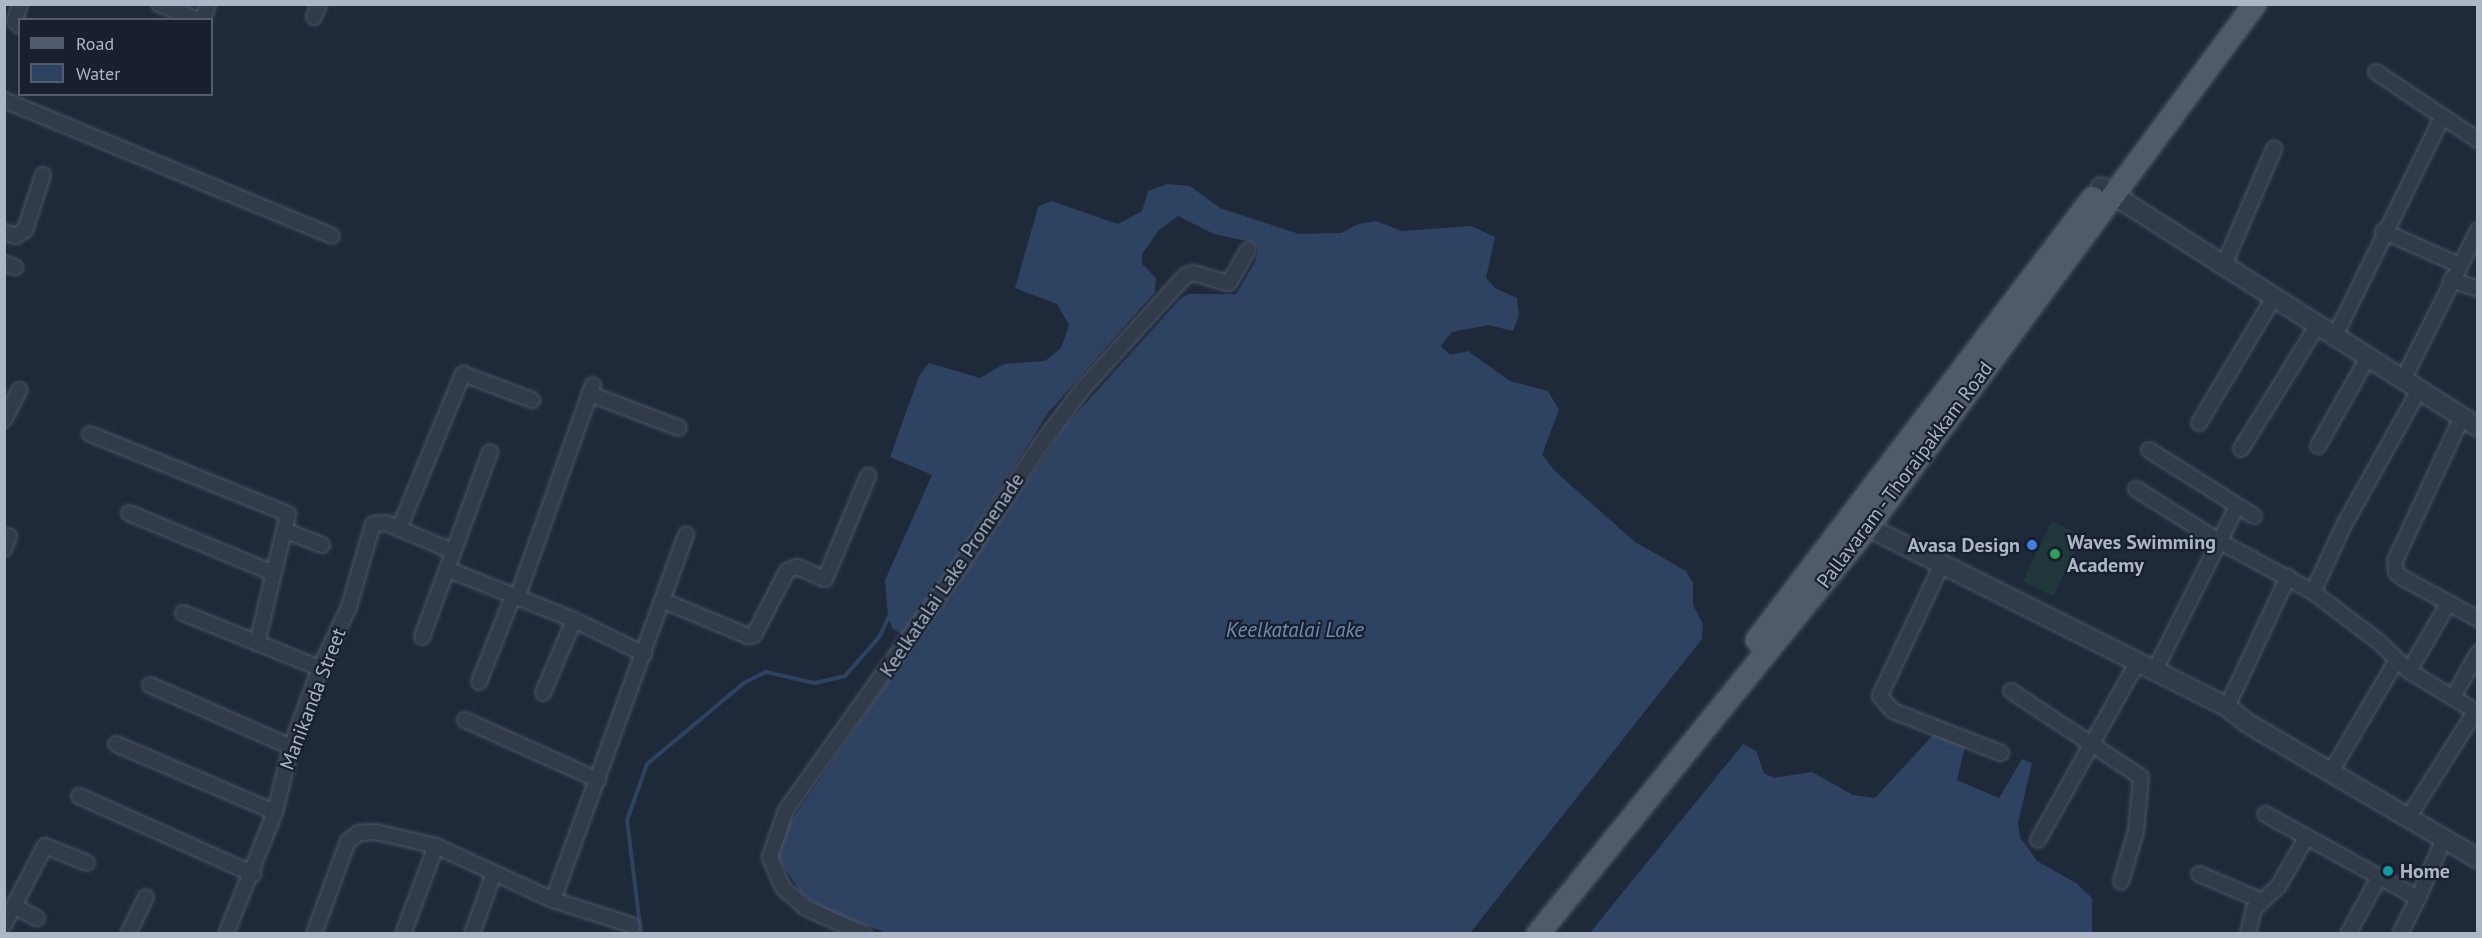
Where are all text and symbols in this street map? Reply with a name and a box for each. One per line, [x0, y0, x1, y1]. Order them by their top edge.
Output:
legend [18, 18, 213, 96]
text: Road [76, 32, 114, 55]
text: Water [76, 62, 120, 85]
street label: Pallavaram - Thoraipakkam Road [1811, 356, 1999, 594]
street label: Keelkatalai Lake Promenade [875, 469, 1029, 681]
place label: Waves Swimming Academy [2067, 530, 2216, 577]
place label: Avasa Design [1908, 533, 2020, 557]
marker: Avasa Design [2025, 538, 2039, 552]
marker: Waves Swimming Academy [2048, 547, 2062, 561]
water label: Keelkatalai Lake [1226, 617, 1364, 643]
street label: Manikanda Street [275, 625, 351, 773]
place label: Home [2400, 859, 2450, 883]
marker: Home [2381, 864, 2395, 878]

